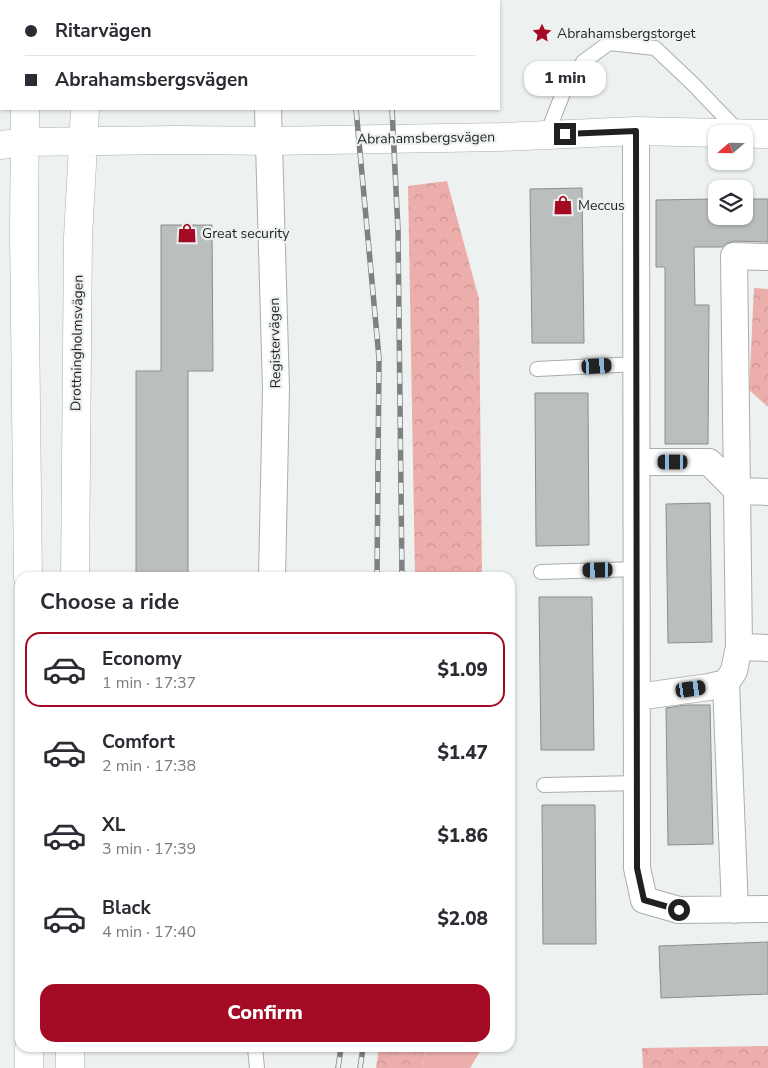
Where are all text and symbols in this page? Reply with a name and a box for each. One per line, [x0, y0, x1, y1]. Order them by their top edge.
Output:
text: Ritarvägen [55, 18, 152, 44]
place icon: Abrahamsbergstorget [531, 22, 553, 44]
place label: Abrahamsbergstorget [557, 24, 695, 43]
callout: 1 min [524, 62, 606, 96]
text: Abrahamsbergsvägen [55, 67, 248, 93]
text: 1 min [544, 67, 586, 89]
route end [554, 123, 576, 145]
north arrow [708, 125, 752, 170]
map controls [708, 125, 753, 225]
street label: Abrahamsbergsvägen [357, 127, 495, 149]
button: layers [708, 180, 753, 225]
shop icon: Meccus [552, 194, 574, 216]
place label: Meccus [578, 196, 625, 215]
shop icon: Great security [176, 222, 198, 244]
place label: Great security [202, 224, 290, 243]
street label: Drottningholmsvägen [66, 275, 88, 411]
street label: Registervägen [265, 298, 285, 388]
car [581, 358, 612, 374]
car [658, 455, 688, 470]
car [582, 562, 613, 578]
text: Choose a ride [40, 587, 179, 617]
text: Economy [102, 646, 182, 672]
icon: car [42, 647, 87, 692]
text: $1.09 [437, 657, 488, 683]
text: 1 min · 17:37 [102, 672, 196, 694]
car [675, 679, 706, 699]
text: Comfort [102, 729, 175, 755]
icon: car [42, 730, 87, 775]
text: $1.47 [437, 740, 488, 766]
text: 2 min · 17:38 [102, 755, 196, 777]
text: XL [102, 812, 125, 838]
icon: car [42, 813, 87, 858]
text: $1.86 [437, 823, 488, 849]
text: 3 min · 17:39 [102, 838, 196, 860]
text: Black [102, 895, 151, 921]
icon: car [42, 896, 87, 941]
route start [668, 899, 690, 921]
text: $2.08 [437, 906, 488, 932]
text: 4 min · 17:40 [102, 921, 196, 943]
button: Confirm [40, 984, 490, 1042]

